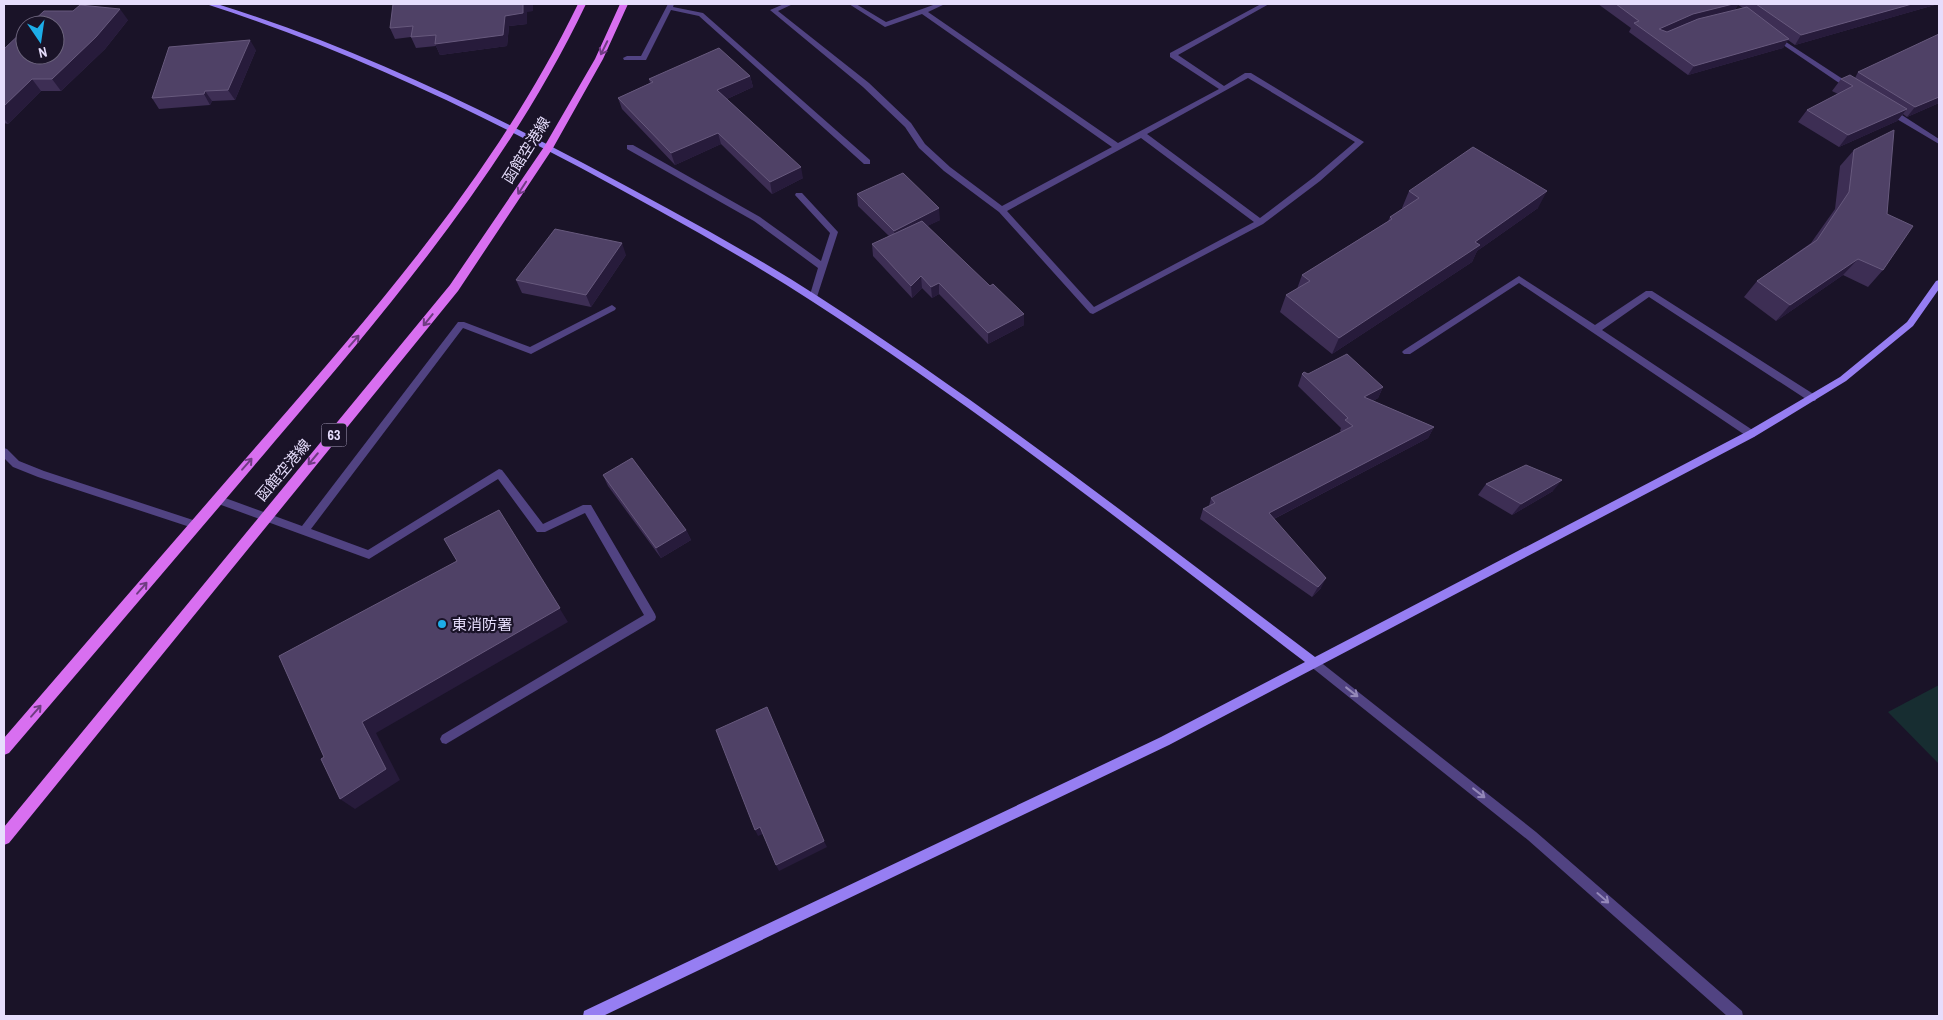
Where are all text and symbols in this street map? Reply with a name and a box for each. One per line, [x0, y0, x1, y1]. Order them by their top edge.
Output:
north arrow [15, 15, 65, 65]
one-way arrow [599, 40, 608, 55]
text: N [37, 43, 49, 62]
street label: 函館空港線 [497, 113, 555, 187]
one-way arrow [517, 181, 527, 195]
one-way arrow [422, 314, 433, 327]
one-way arrow [348, 335, 359, 348]
road number: 63 [322, 424, 346, 446]
street label: 函館空港線 [251, 435, 315, 505]
one-way arrow [308, 453, 319, 466]
one-way arrow [242, 458, 253, 471]
one-way arrow [136, 581, 148, 594]
place label: 東消防署 [452, 614, 512, 635]
marker: 東消防署 [436, 618, 448, 630]
one-way arrow [1345, 687, 1358, 698]
one-way arrow [30, 704, 41, 717]
one-way arrow [1472, 788, 1485, 799]
one-way arrow [1597, 892, 1610, 904]

